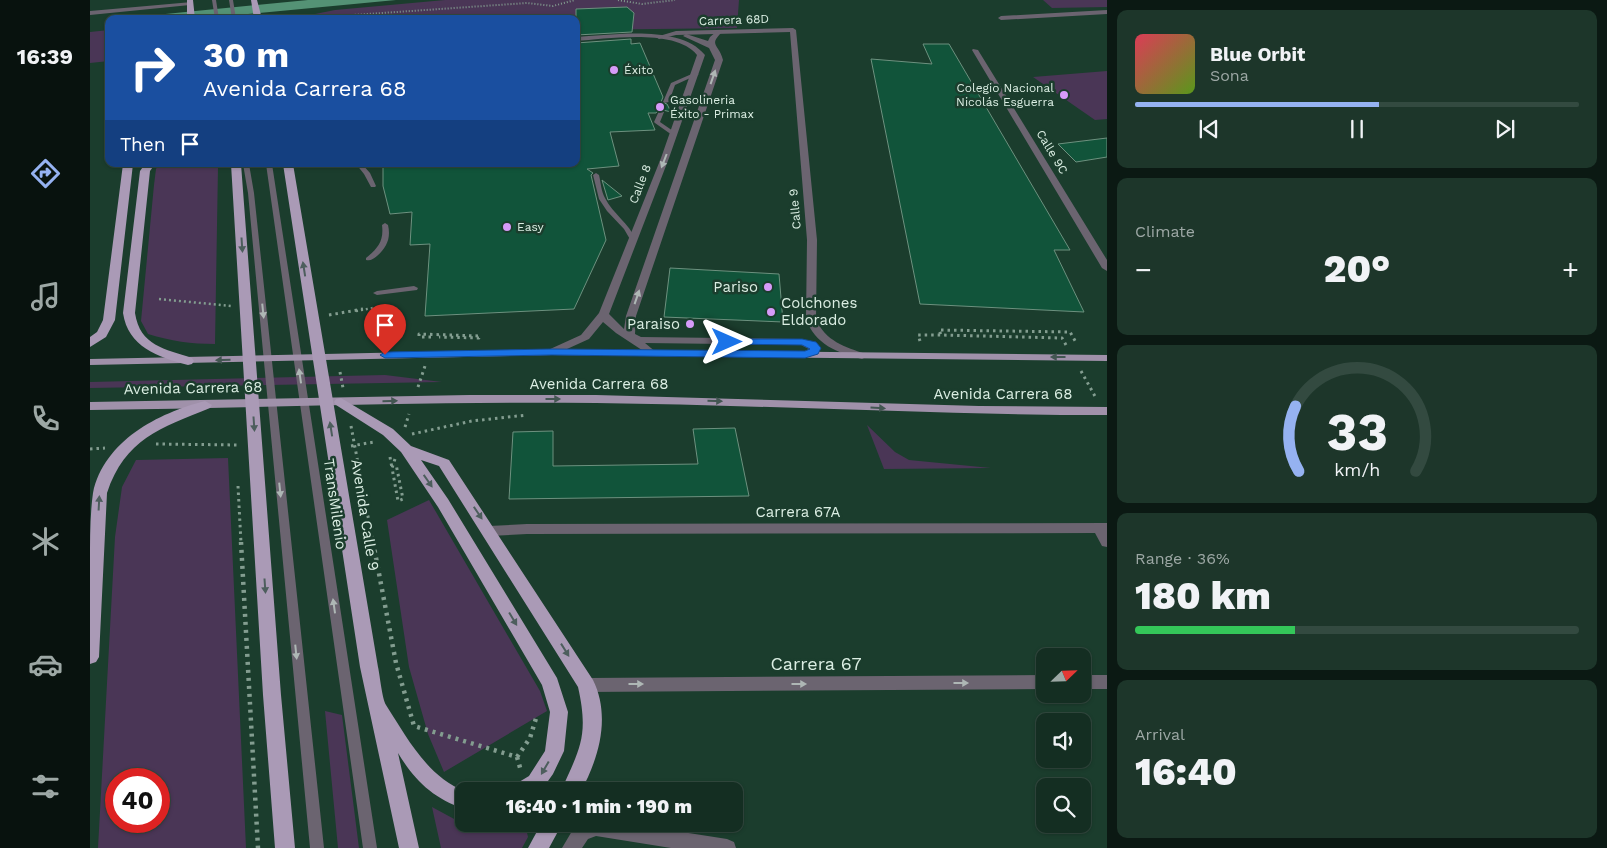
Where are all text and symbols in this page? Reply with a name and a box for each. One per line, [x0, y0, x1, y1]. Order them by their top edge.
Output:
street label: Carrera 68D [699, 12, 769, 28]
text: 30 m [203, 34, 289, 76]
icon: right [120, 35, 185, 100]
text: Blue Orbit [1210, 43, 1305, 66]
text: 16:39 [17, 44, 73, 69]
place label: Éxito [624, 63, 653, 77]
marker: Éxito [608, 64, 620, 76]
text: Sona [1210, 66, 1249, 85]
one-way arrow [709, 69, 717, 84]
text: Avenida Carrera 68 [203, 76, 407, 101]
place label: Colegio Nacional Nicolás Esguerra [956, 81, 1054, 109]
marker: Colegio Nacional Nicolás Esguerra [1058, 89, 1070, 101]
place label: Gasolineria Éxito - Primax [670, 93, 754, 121]
marker: Gasolineria Éxito - Primax [654, 101, 666, 113]
icon: previous [1195, 115, 1223, 143]
icon: pause [1343, 115, 1371, 143]
icon: next [1491, 115, 1519, 143]
street label: Calle 9C [1033, 127, 1071, 177]
icon: arrive [176, 130, 204, 158]
text: Then [120, 133, 166, 156]
one-way arrow [660, 154, 668, 169]
icon: directions [28, 156, 63, 191]
street label: Calle 8 [626, 162, 654, 206]
street label: Calle 9 [786, 188, 804, 230]
place label: Easy [517, 220, 544, 234]
marker: Easy [501, 221, 513, 233]
text: Climate [1135, 222, 1195, 241]
one-way arrow [238, 237, 246, 253]
text: 20° [1324, 247, 1390, 291]
text: − [1135, 253, 1152, 286]
text: + [1562, 253, 1579, 286]
one-way arrow [300, 261, 308, 277]
place label: Pariso [713, 278, 758, 296]
icon: music [28, 279, 63, 314]
marker: Pariso [762, 281, 774, 293]
one-way arrow [634, 289, 642, 304]
place label: Colchones Eldorado [781, 294, 858, 329]
one-way arrow [259, 304, 267, 320]
pin [364, 304, 406, 355]
marker: Colchones Eldorado [765, 306, 777, 318]
icon: arrive [371, 311, 399, 339]
place label: Paraiso [627, 315, 680, 333]
position arrow [700, 315, 752, 367]
marker: Paraiso [684, 318, 696, 330]
one-way arrow [1050, 353, 1066, 361]
one-way arrow [215, 356, 231, 364]
one-way arrow [296, 368, 304, 384]
street label: Avenida Carrera 68 [530, 375, 668, 393]
street label: Avenida Carrera 68 [123, 378, 263, 398]
street label: Avenida Carrera 68 [934, 385, 1072, 403]
one-way arrow [545, 395, 561, 403]
one-way arrow [382, 397, 398, 405]
one-way arrow [707, 397, 723, 405]
icon: phone [28, 401, 63, 436]
text: 33 [1326, 402, 1388, 463]
one-way arrow [870, 404, 886, 412]
one-way arrow [250, 416, 258, 432]
one-way arrow [326, 421, 334, 437]
street label: TransMilenio [320, 457, 350, 551]
street label: Avenida Calle 9 [347, 458, 383, 572]
text: km/h [1334, 459, 1380, 480]
one-way arrow [423, 474, 433, 487]
one-way arrow [277, 483, 285, 499]
one-way arrow [96, 495, 104, 511]
street label: Carrera 67A [755, 503, 841, 521]
one-way arrow [473, 507, 483, 520]
icon: climate [28, 524, 63, 559]
text: Range · 36% [1135, 549, 1230, 568]
text: 180 km [1135, 574, 1271, 618]
one-way arrow [261, 579, 269, 595]
one-way arrow [330, 598, 338, 614]
one-way arrow [508, 613, 517, 626]
one-way arrow [292, 644, 300, 660]
one-way arrow [561, 644, 570, 657]
icon: car [28, 647, 63, 682]
north arrow [1036, 648, 1091, 702]
map controls [1036, 648, 1091, 833]
street label: Carrera 67 [770, 653, 862, 674]
one-way arrow [791, 679, 807, 687]
one-way arrow [953, 679, 969, 687]
one-way arrow [628, 680, 644, 688]
button: sound [1036, 713, 1091, 768]
text: Arrival [1135, 725, 1185, 744]
text: 16:40 [1135, 750, 1237, 794]
one-way arrow [541, 761, 550, 774]
speed limit sign: 40 [105, 768, 170, 833]
icon: filters [28, 769, 63, 804]
button: search [1036, 778, 1091, 833]
text: 16:40 · 1 min · 190 m [506, 795, 692, 818]

